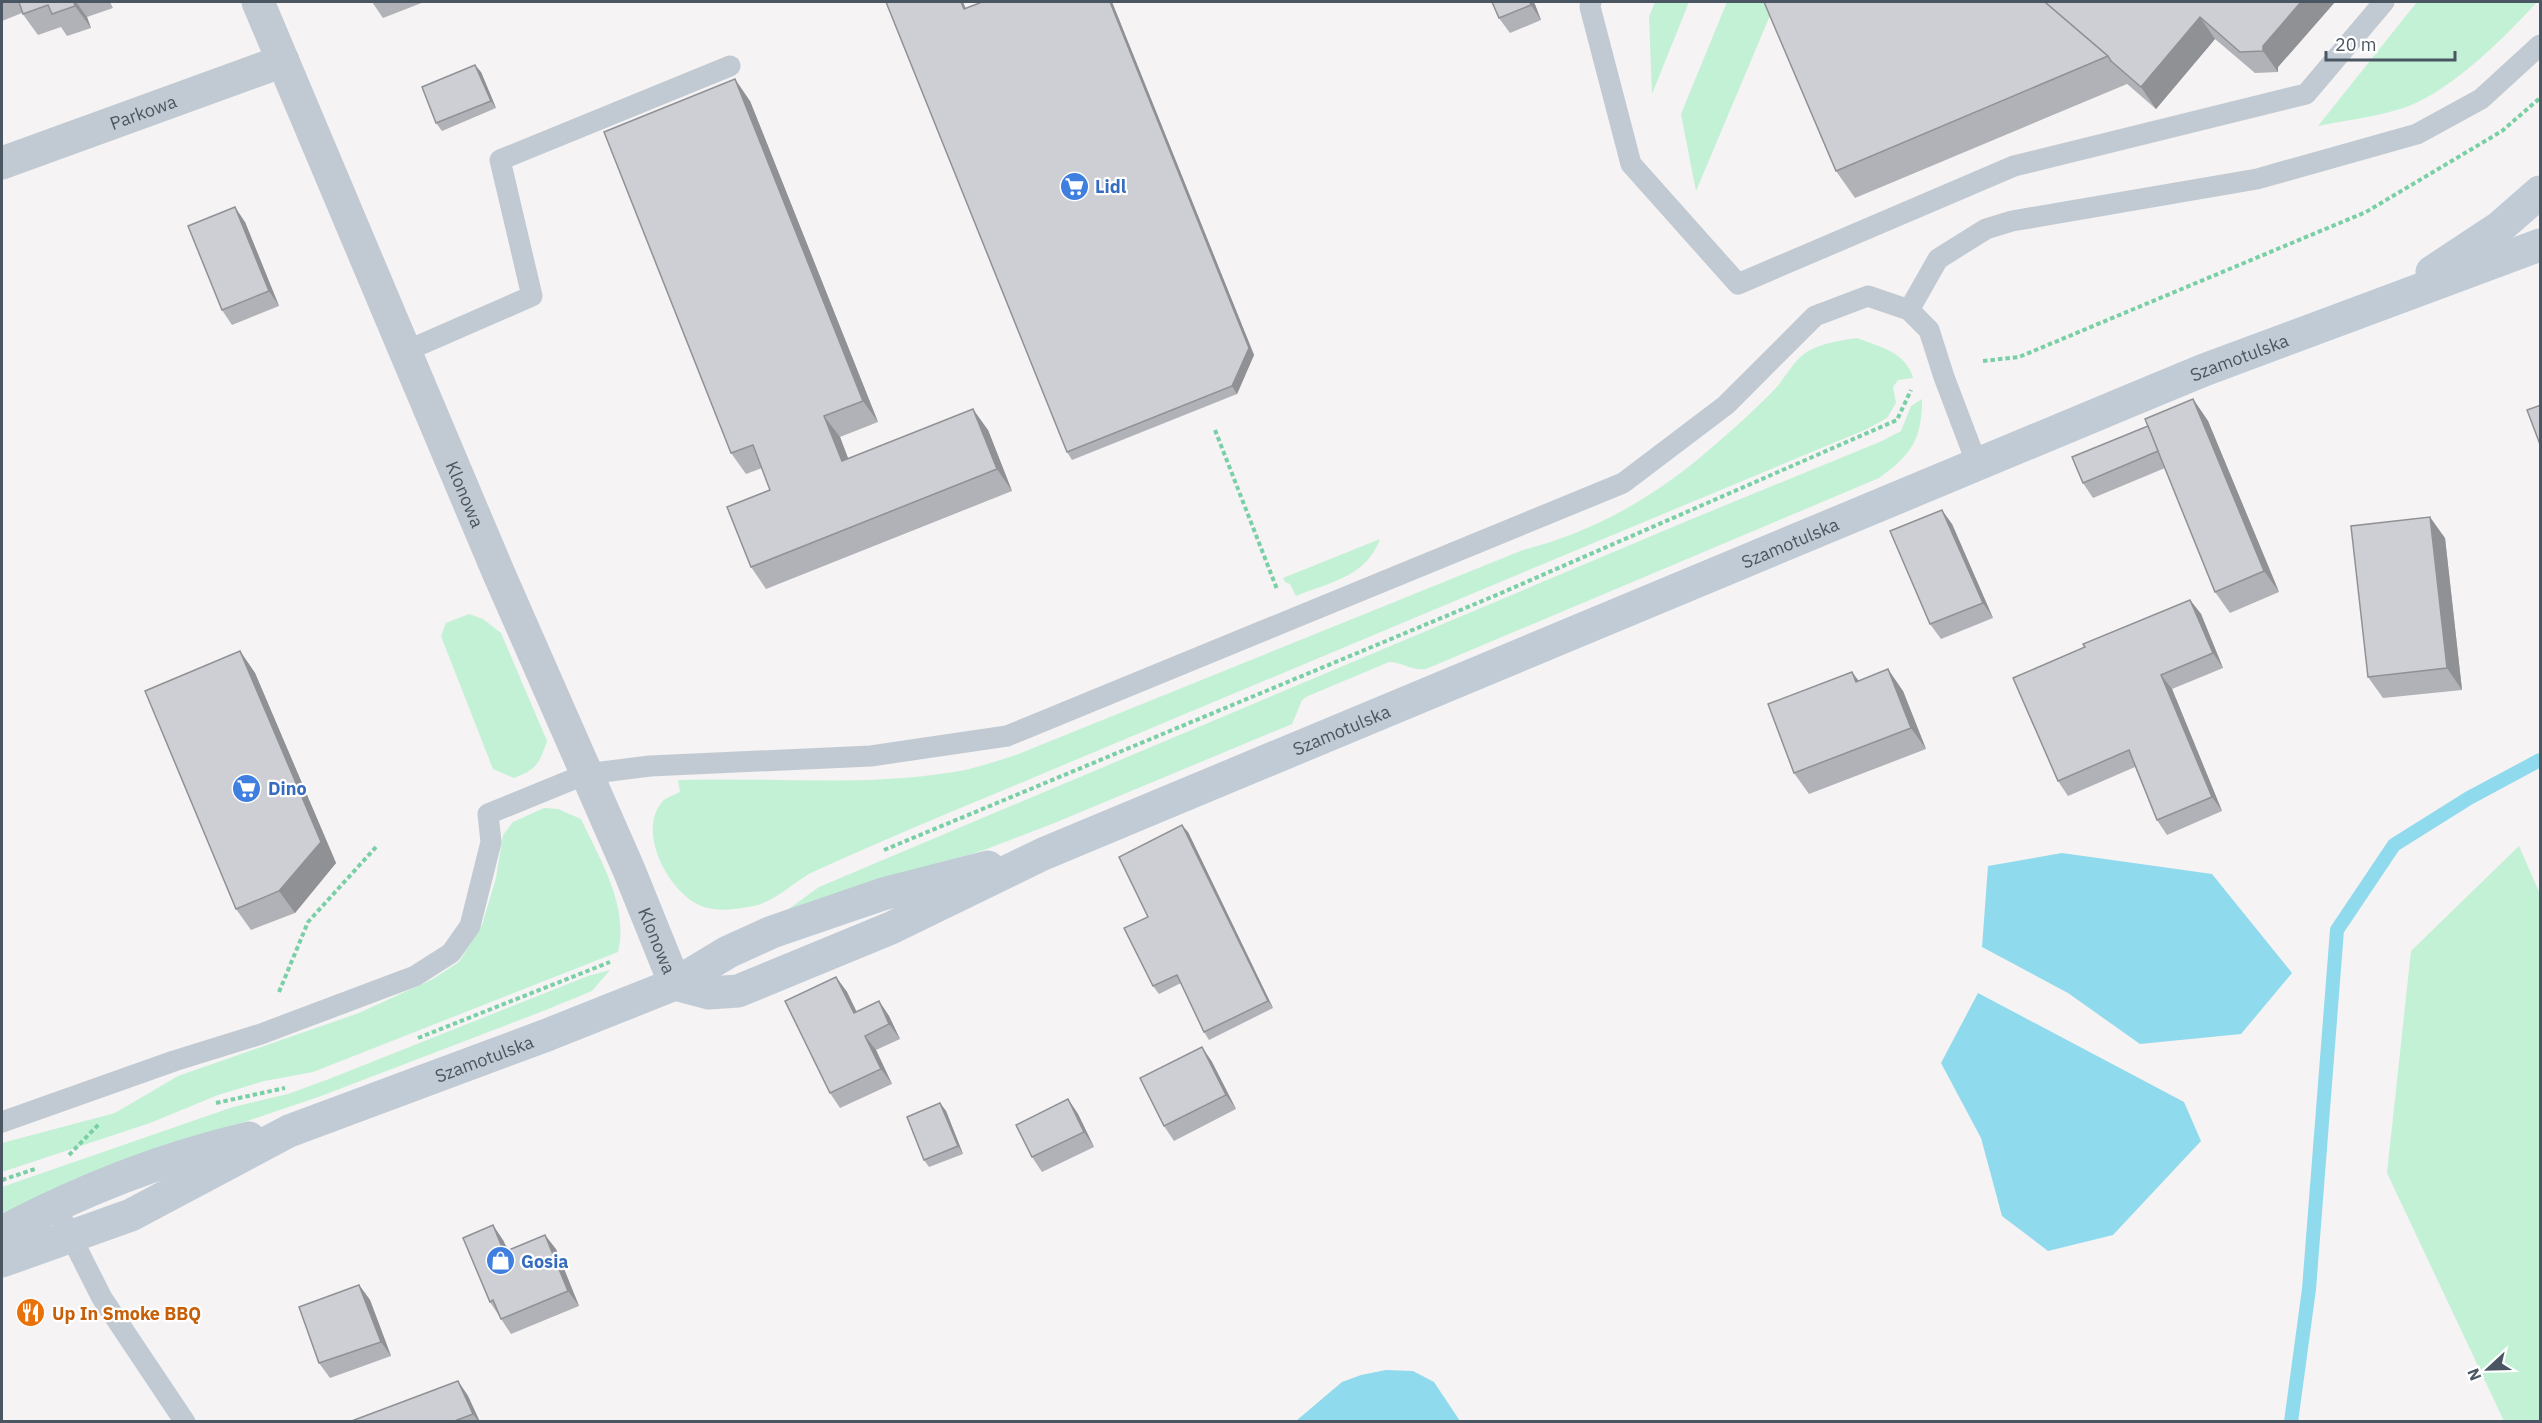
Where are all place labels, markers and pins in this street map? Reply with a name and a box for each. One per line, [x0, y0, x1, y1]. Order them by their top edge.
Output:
supermarket icon: Lidl [1058, 170, 1090, 202]
place label: Lidl [1095, 175, 1127, 198]
supermarket icon: Dino [231, 772, 263, 804]
place label: Dino [268, 777, 307, 800]
shop icon: Gosia [484, 1245, 516, 1277]
place label: Gosia [521, 1250, 569, 1273]
restaurant icon: Up In Smoke BBQ [15, 1297, 47, 1329]
place label: Up In Smoke BBQ [52, 1302, 201, 1325]

